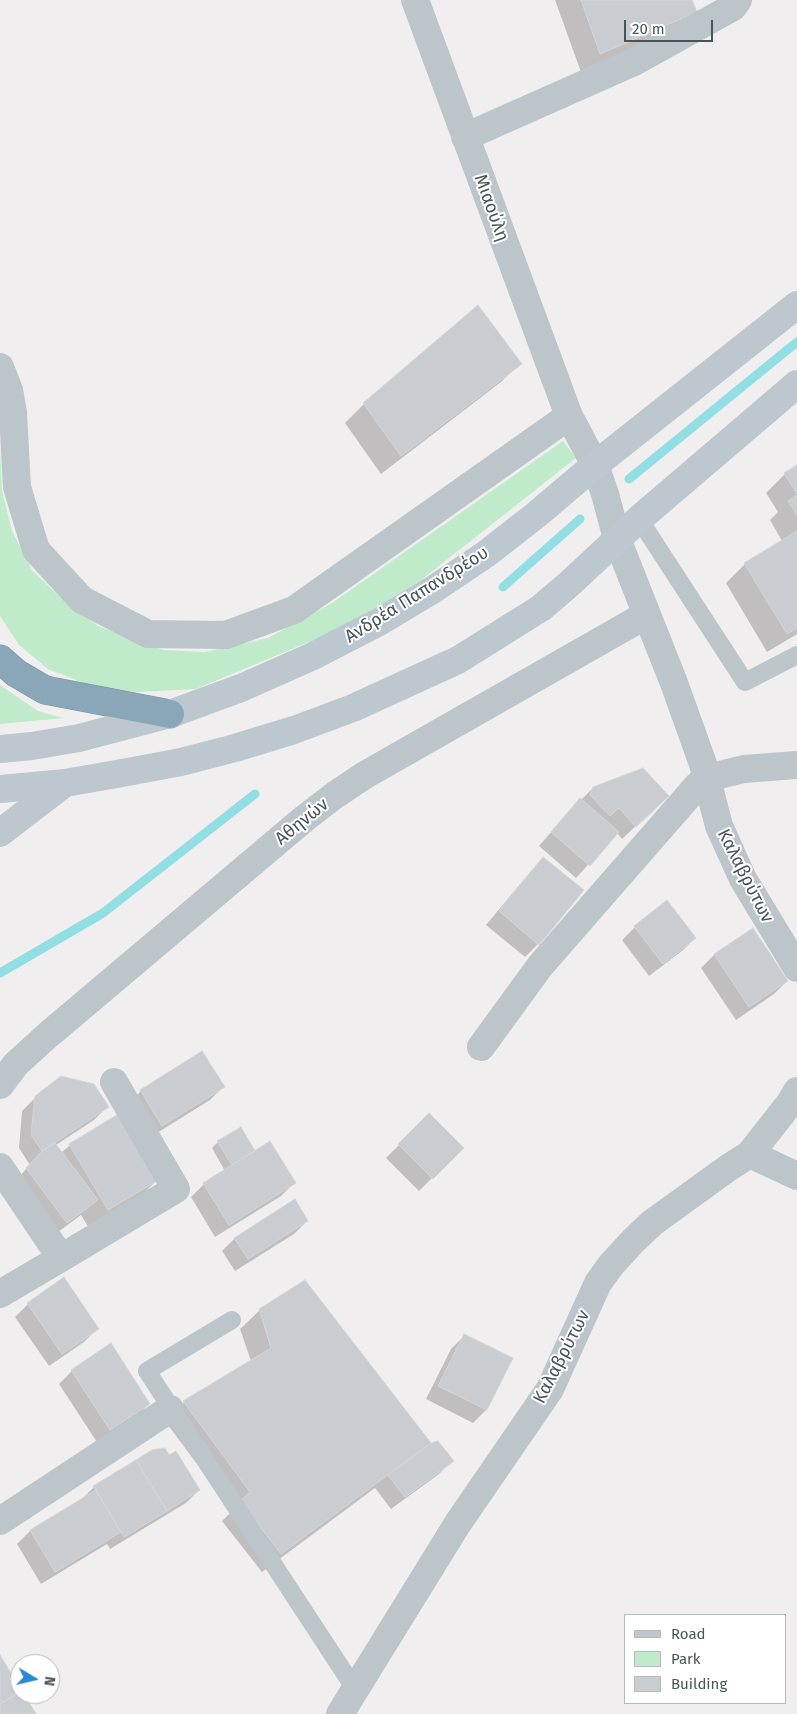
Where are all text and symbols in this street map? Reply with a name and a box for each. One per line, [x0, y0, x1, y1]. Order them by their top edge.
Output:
scale bar [627, 10, 716, 42]
text: 20 m [632, 20, 665, 38]
street label: Μιαούλη [469, 172, 513, 244]
street label: Ανδρέα Παπανδρέου [341, 542, 493, 648]
street label: Αθηνών [271, 794, 333, 850]
street label: Καλαβρύτων [712, 826, 778, 926]
street label: Καλαβρύτων [529, 1307, 595, 1407]
legend [624, 1614, 787, 1704]
text: Road [671, 1625, 706, 1643]
text: Park [671, 1650, 701, 1668]
north arrow [10, 1654, 60, 1704]
text: N [40, 1675, 58, 1687]
text: Building [671, 1675, 727, 1693]

